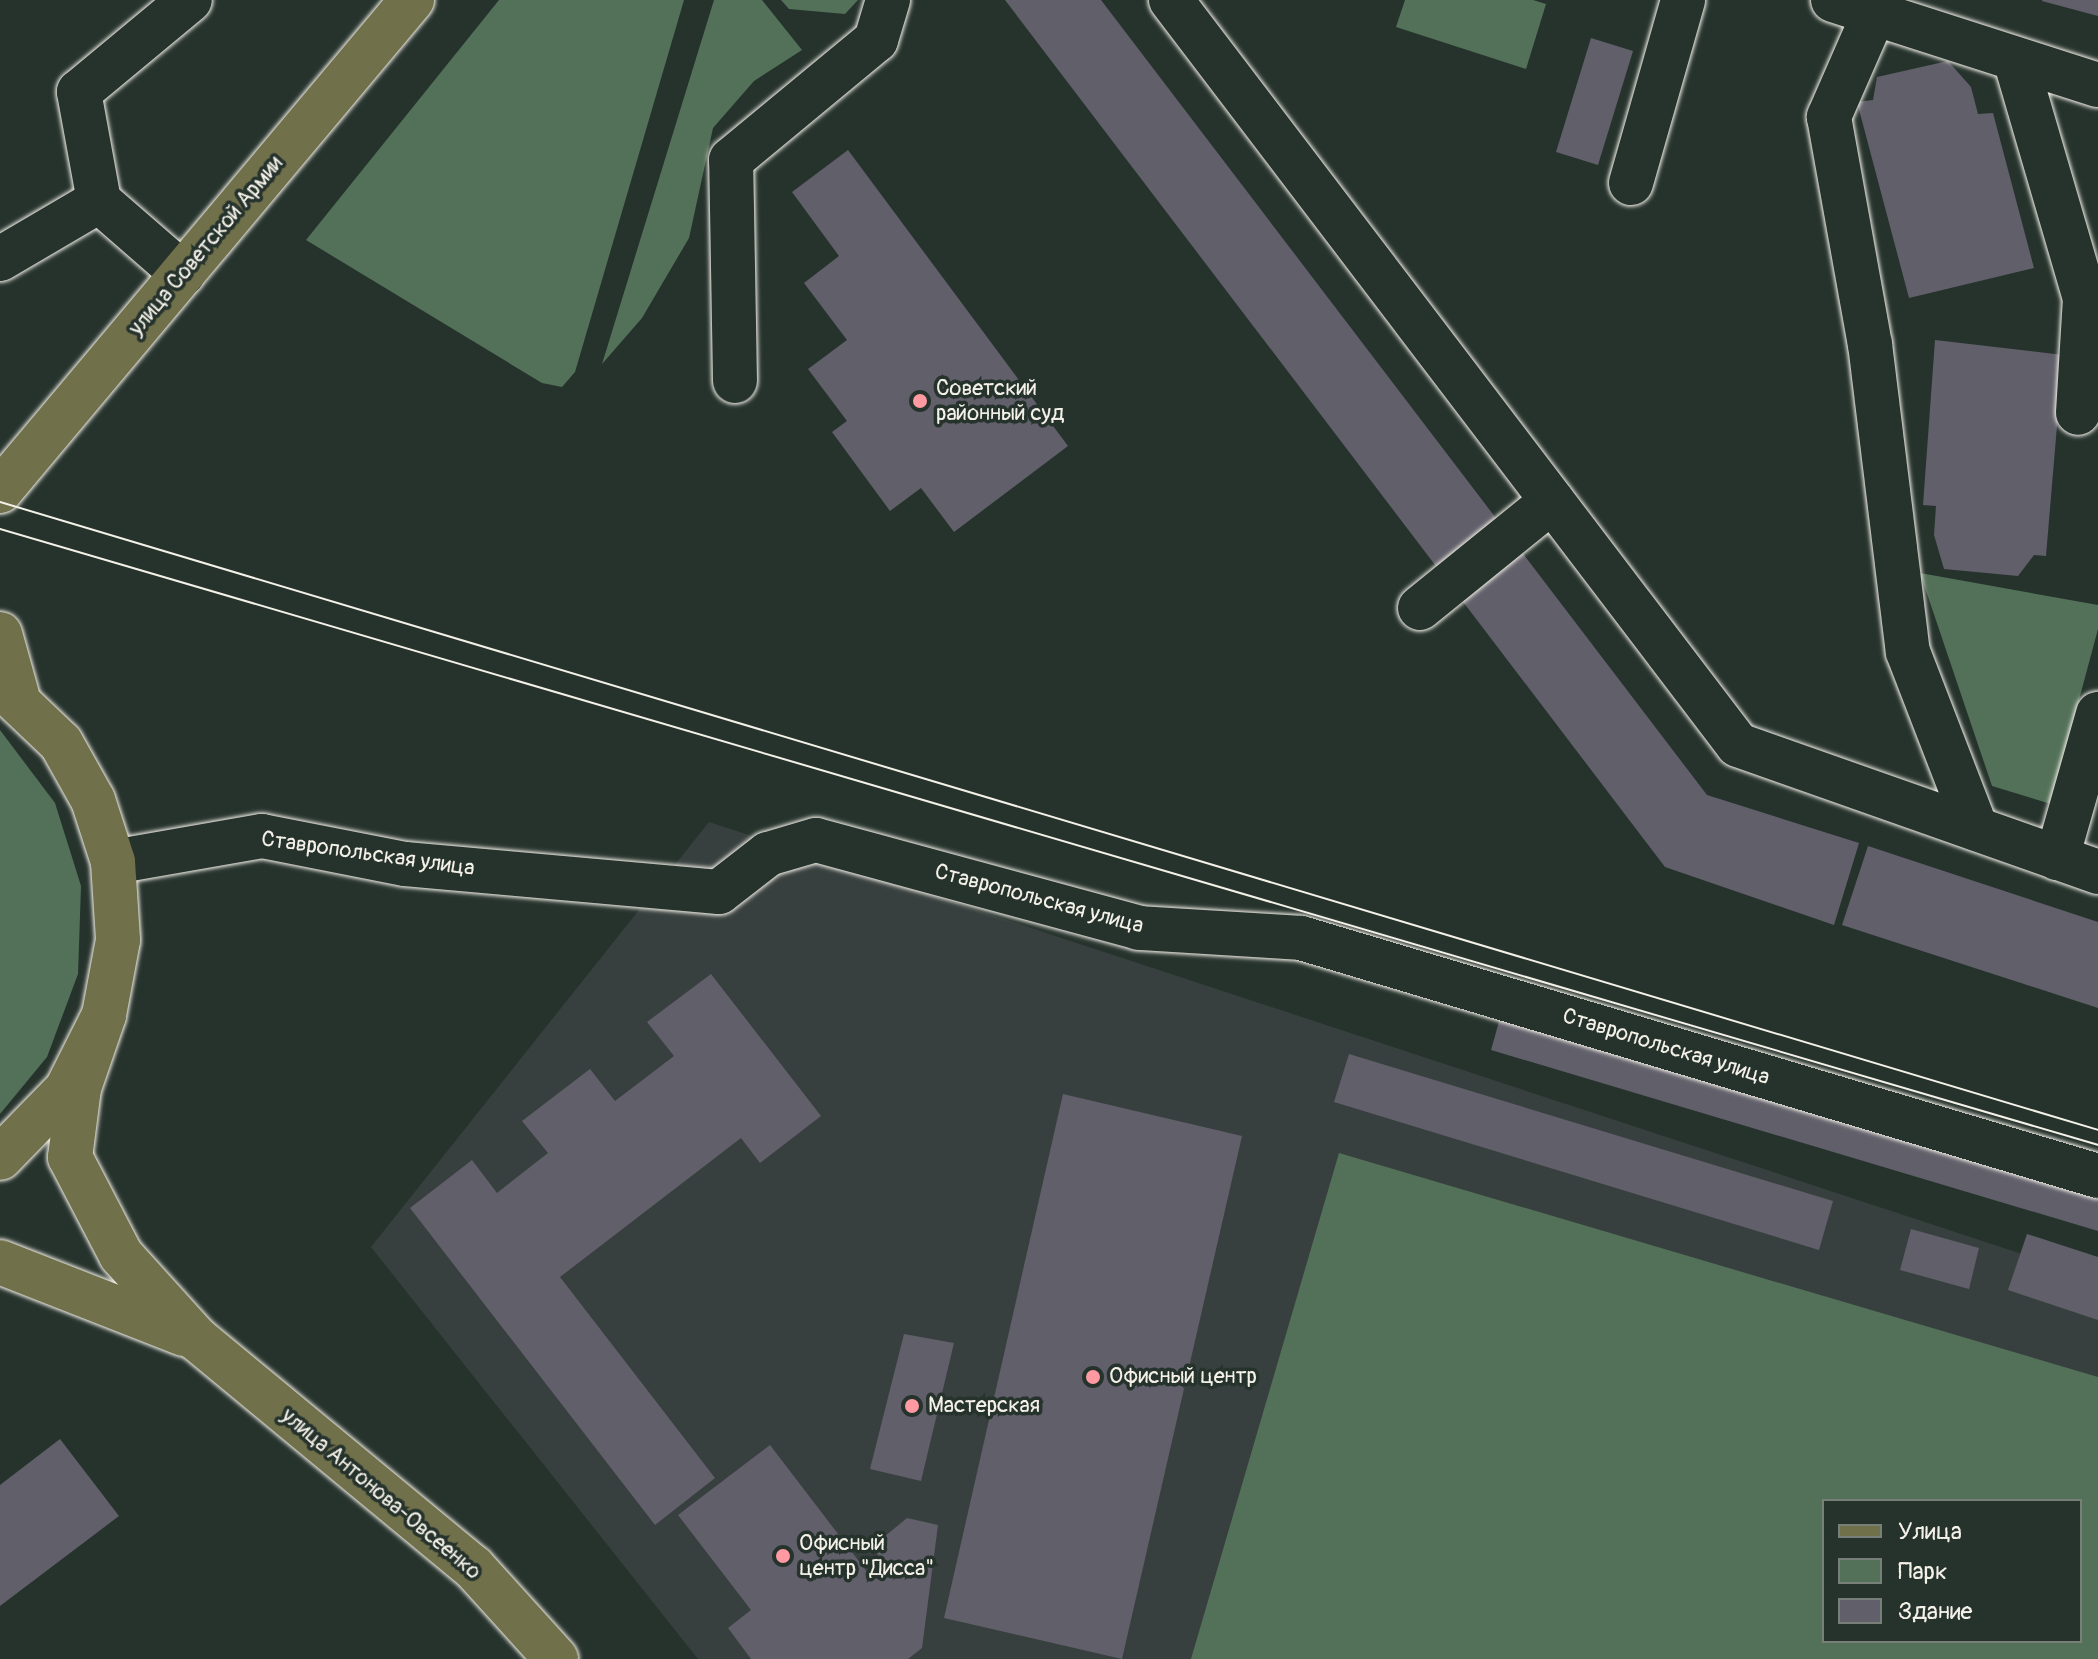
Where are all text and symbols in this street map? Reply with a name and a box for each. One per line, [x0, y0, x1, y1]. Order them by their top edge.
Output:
street label: улица Советской Армии [123, 151, 289, 341]
place label: Советский районный суд [936, 375, 1064, 426]
marker: Советский районный суд [911, 392, 929, 410]
street label: Ставропольская улица [260, 826, 476, 882]
street label: Ставропольская улица [932, 858, 1146, 940]
street label: Ставропольская улица [1559, 1003, 1773, 1091]
place label: Офисный центр [1109, 1364, 1257, 1390]
marker: Офисный центр [1084, 1368, 1102, 1386]
place label: Мастерская [928, 1393, 1040, 1419]
marker: Мастерская [903, 1397, 921, 1415]
street label: улица Антонова-Овсеенко [276, 1403, 486, 1585]
legend [1822, 1499, 2082, 1643]
text: Улица [1898, 1517, 1962, 1546]
place label: Офисный центр "Дисса" [799, 1530, 934, 1582]
marker: Офисный центр "Дисса" [774, 1547, 792, 1565]
text: Парк [1898, 1557, 1947, 1586]
text: Здание [1898, 1597, 1972, 1626]

